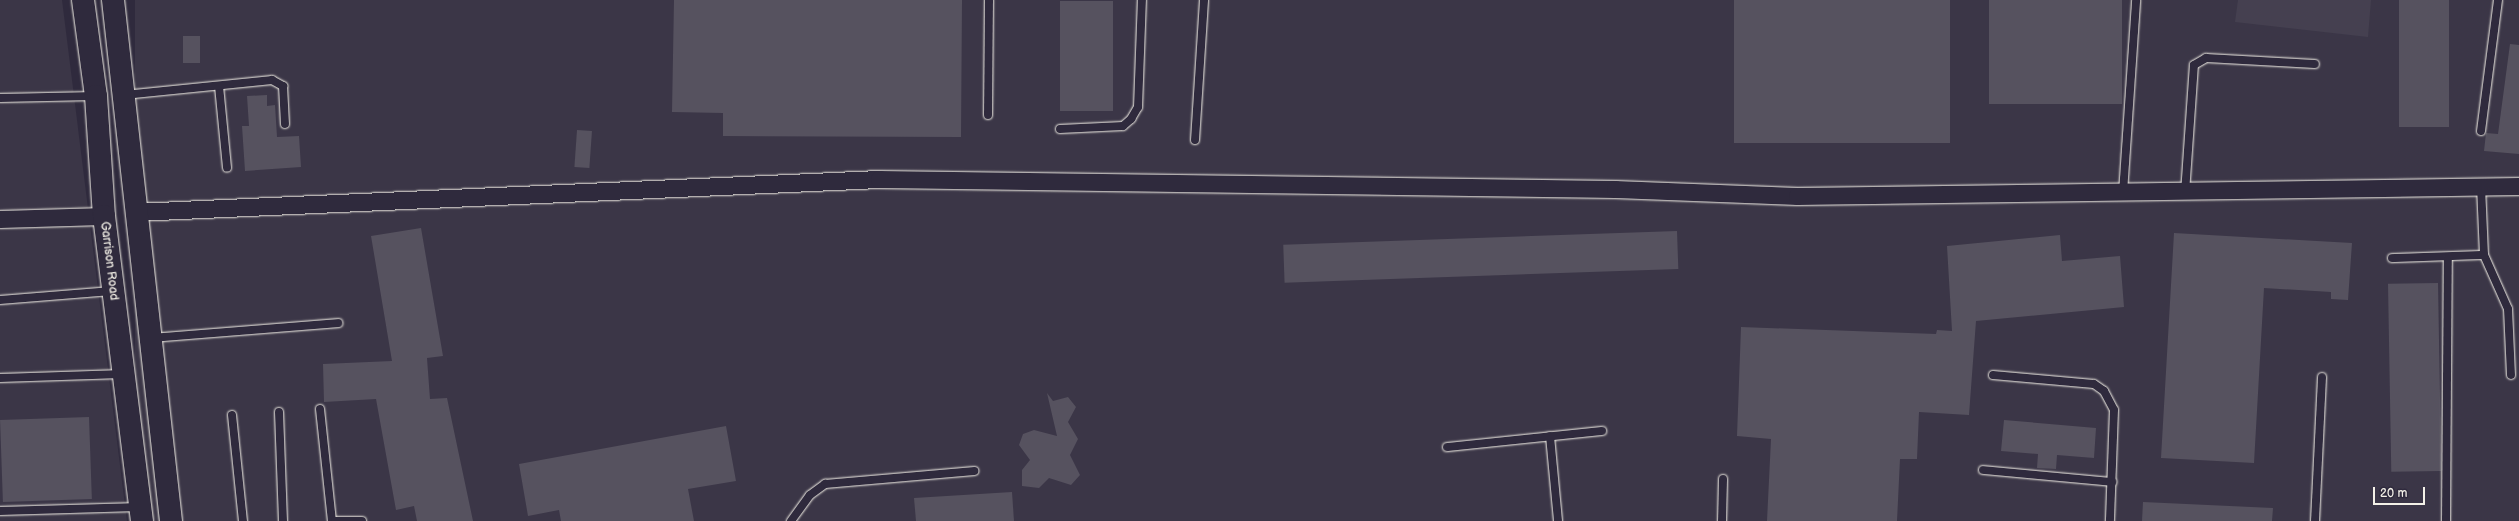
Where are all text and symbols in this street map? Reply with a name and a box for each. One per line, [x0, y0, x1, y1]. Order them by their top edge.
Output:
street label: Garrison Road [97, 221, 121, 301]
scale bar [2375, 479, 2427, 505]
text: 20 m [2380, 486, 2407, 501]

